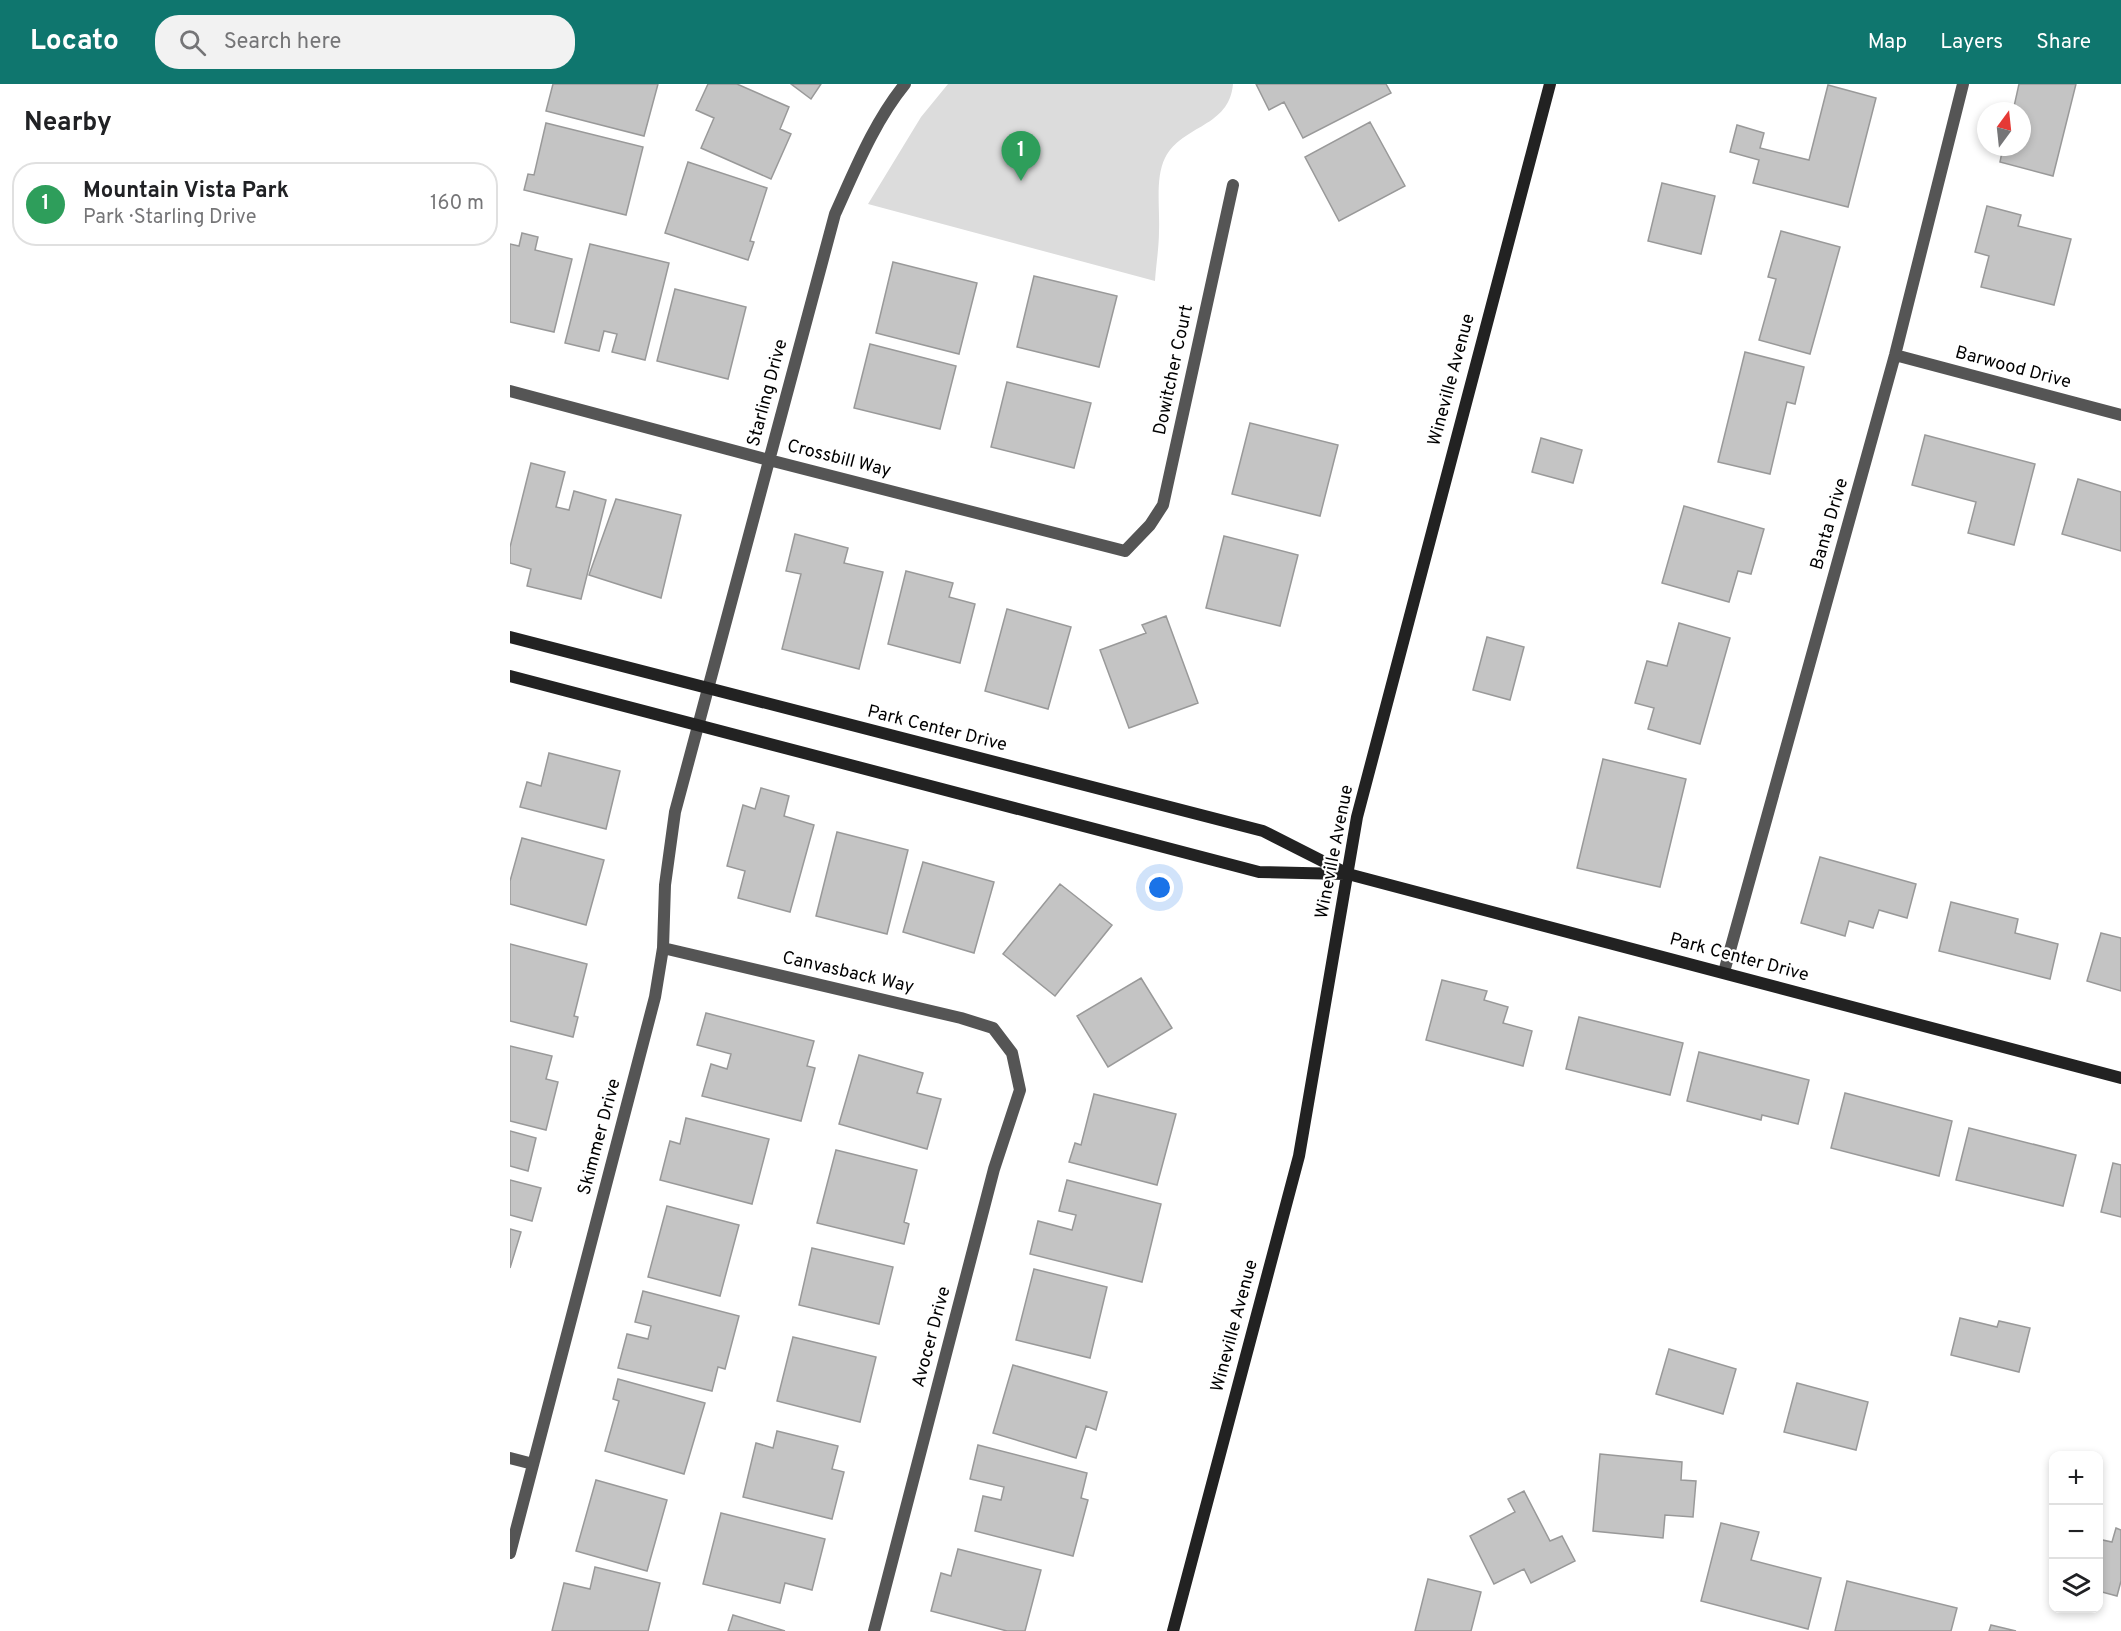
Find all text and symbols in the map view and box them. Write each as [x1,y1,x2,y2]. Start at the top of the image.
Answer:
search box [155,15,575,69]
text: Locato [30,24,119,60]
icon: search [176,26,209,59]
text: Search here [224,29,341,56]
text: Map [1868,29,1907,56]
text: Layers [1940,29,2003,56]
text: Share [2036,29,2091,56]
north arrow [1977,102,2031,156]
text: Nearby [24,107,112,140]
pin: 1 [1002,132,1040,181]
text: Mountain Vista Park [83,178,289,205]
text: 1 [42,191,50,217]
text: 160 m [430,191,484,217]
text: Park · Starling Drive [83,205,257,231]
street label: Dowitcher Court [1149,303,1199,437]
street label: Wineville Avenue [1423,311,1481,449]
street label: Starling Drive [743,337,793,449]
street label: Barwood Drive [1953,341,2073,395]
street label: Crossbill Way [785,435,893,483]
street label: Banta Drive [1806,475,1854,573]
street label: Park Center Drive [865,701,1009,757]
street label: Wineville Avenue [1311,783,1359,921]
your location [1145,873,1174,902]
street label: Park Center Drive [1667,928,1811,988]
street label: Canvasback Way [780,947,916,999]
street label: Skimmer Drive [573,1076,627,1198]
street label: Wineville Avenue [1206,1257,1264,1395]
street label: Avocer Drive [907,1284,957,1390]
map controls [2049,1451,2103,1613]
button: + [2049,1451,2103,1505]
button: − [2049,1505,2103,1559]
button: layers [2049,1559,2103,1613]

